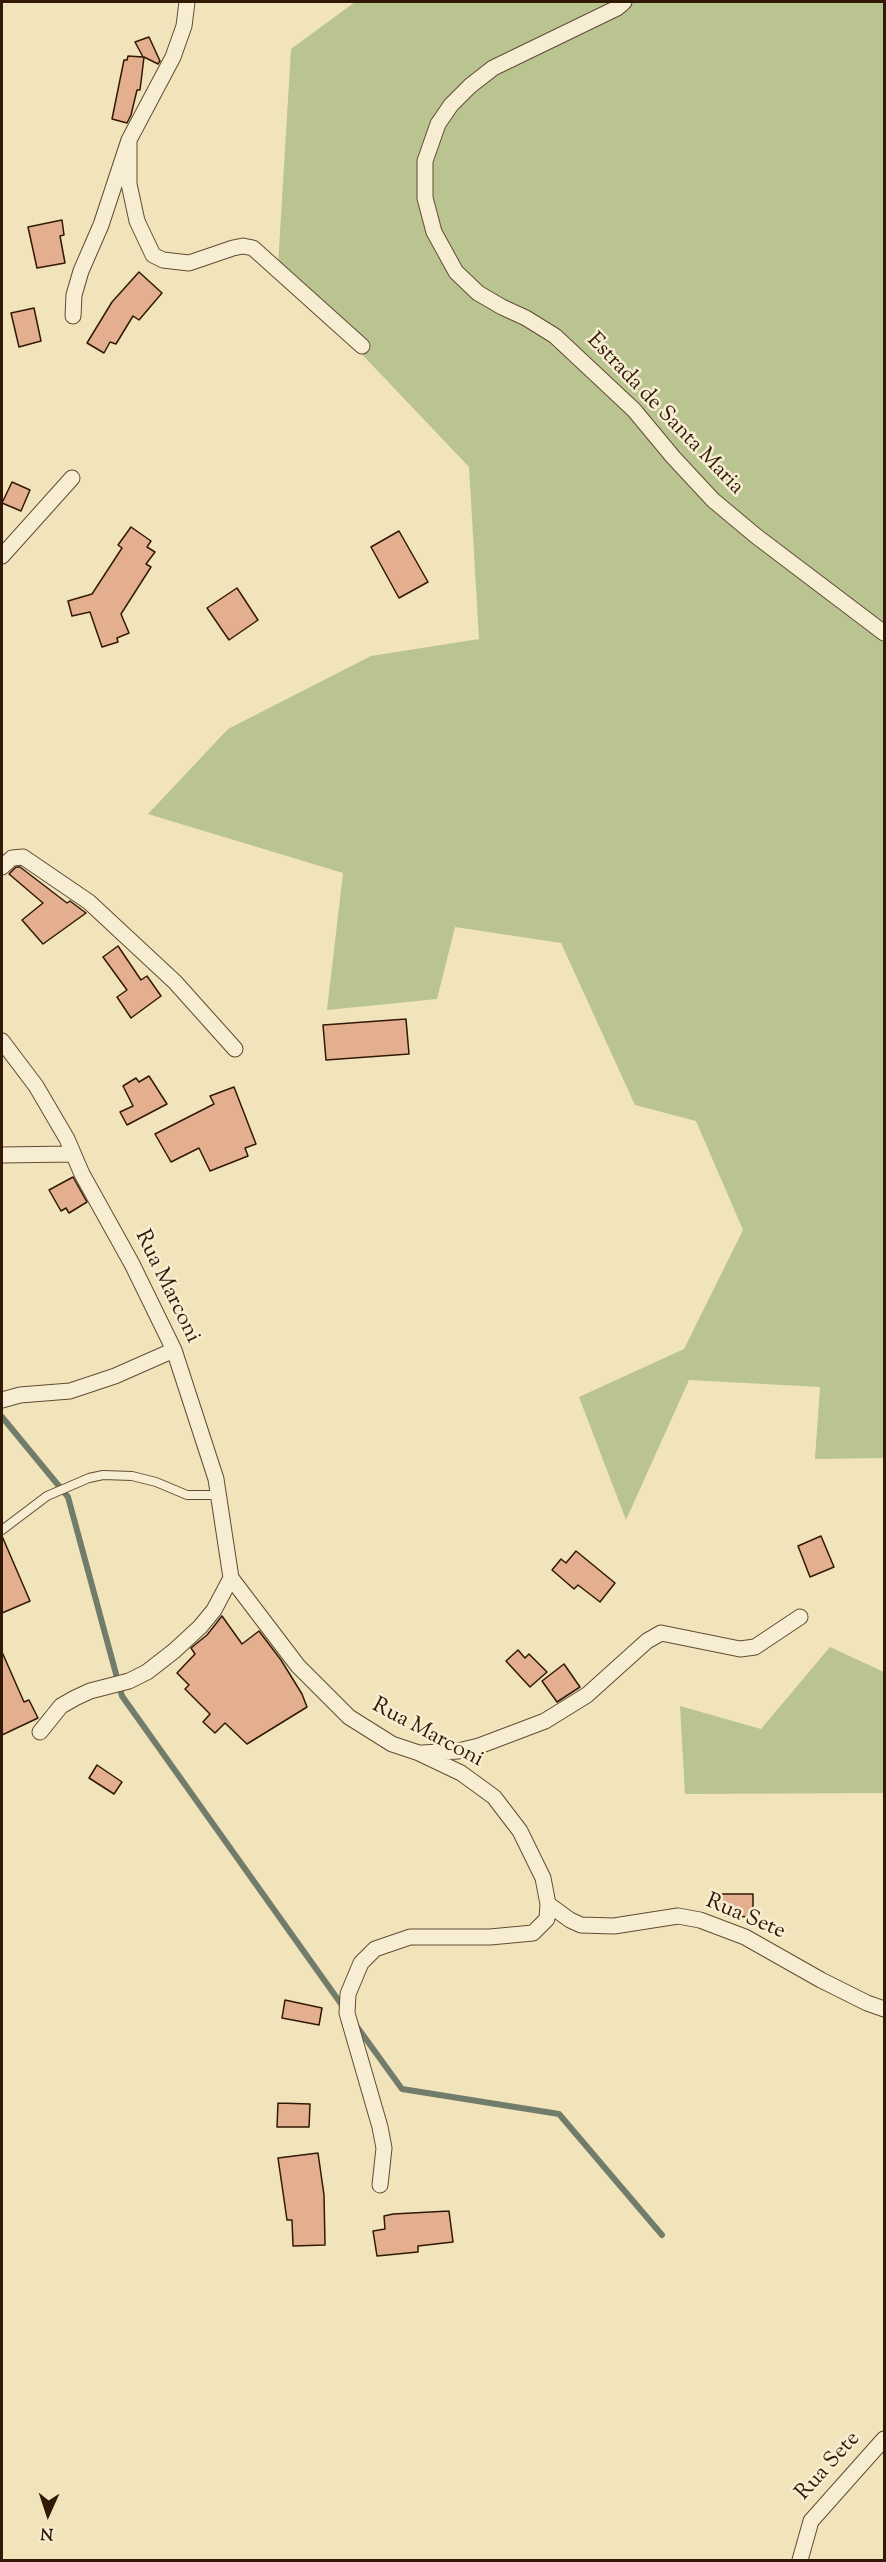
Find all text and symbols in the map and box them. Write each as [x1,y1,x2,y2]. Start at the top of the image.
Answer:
street label: Estrada de Santa Maria [580,328,748,502]
street label: Rua Marconi [127,1226,205,1348]
street label: Rua Marconi [367,1694,487,1774]
street label: Rua Sete [701,1889,789,1947]
street label: Rua Sete [791,2427,867,2507]
north arrow [18,2484,78,2544]
text: N [40,2521,54,2544]

